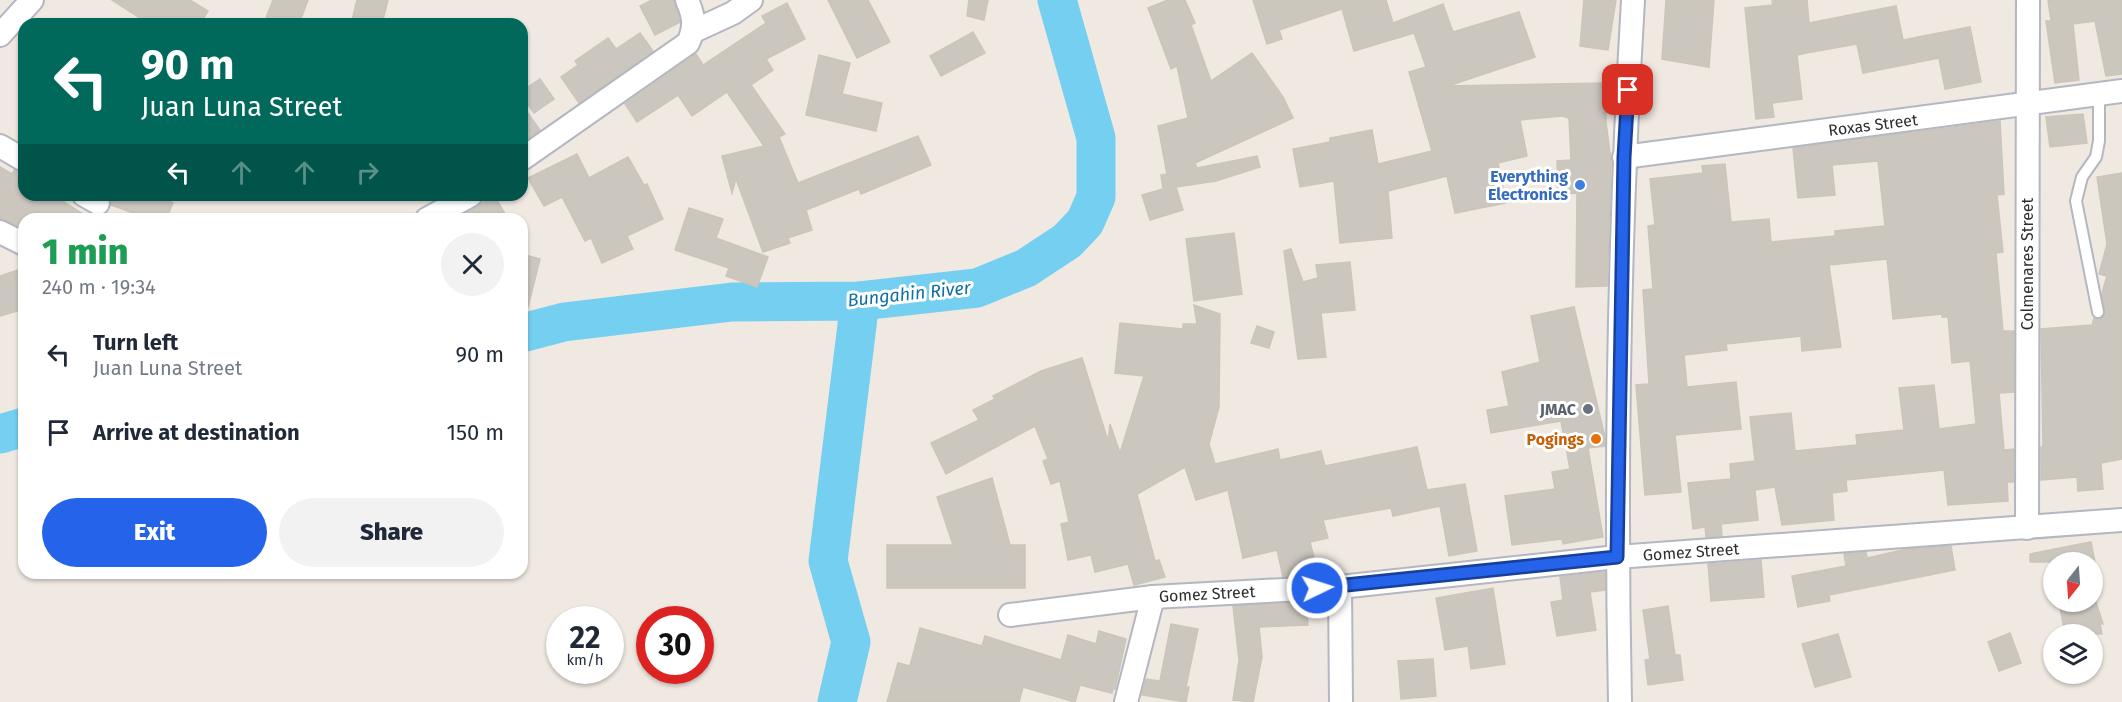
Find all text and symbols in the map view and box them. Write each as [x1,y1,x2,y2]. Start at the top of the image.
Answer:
text: 90 m [141,40,235,90]
icon: left [42,42,120,120]
pin [1602,64,1653,115]
icon: arrive [1611,73,1644,106]
text: Juan Luna Street [141,91,342,123]
street label: Roxas Street [1827,110,1919,140]
icon: left [162,156,195,189]
icon: ahead [225,156,258,189]
icon: ahead [288,156,321,189]
icon: right [351,156,384,189]
place label: Everything Electronics [1488,167,1568,204]
marker: Everything Electronics [1573,178,1587,192]
street label: Colmenares Street [2018,197,2037,330]
text: 1 min [42,230,128,274]
button: close [441,233,504,296]
text: 240 m · 19:34 [42,275,156,299]
water label: Bungahin River [846,276,973,311]
text: Turn left [93,329,178,356]
icon: left [42,338,75,371]
text: 90 m [455,341,504,368]
text: Juan Luna Street [93,356,242,380]
place label: JMAC [1539,400,1577,419]
marker: JMAC [1581,402,1595,416]
icon: arrive [42,416,75,449]
text: Arrive at destination [93,419,300,446]
text: 150 m [446,419,504,446]
place label: Pogings [1527,430,1584,449]
marker: Pogings [1589,432,1603,446]
button: Exit [42,498,267,567]
button: Share [279,498,504,567]
street label: Gomez Street [1642,539,1740,565]
north arrow [2043,552,2103,612]
map controls [2043,552,2103,684]
position arrow [1285,556,1349,620]
street label: Gomez Street [1158,582,1256,606]
speed limit sign: 30 [636,606,714,684]
text: 22 [569,620,601,656]
button: layers [2043,624,2103,684]
text: km/h [566,651,604,669]

